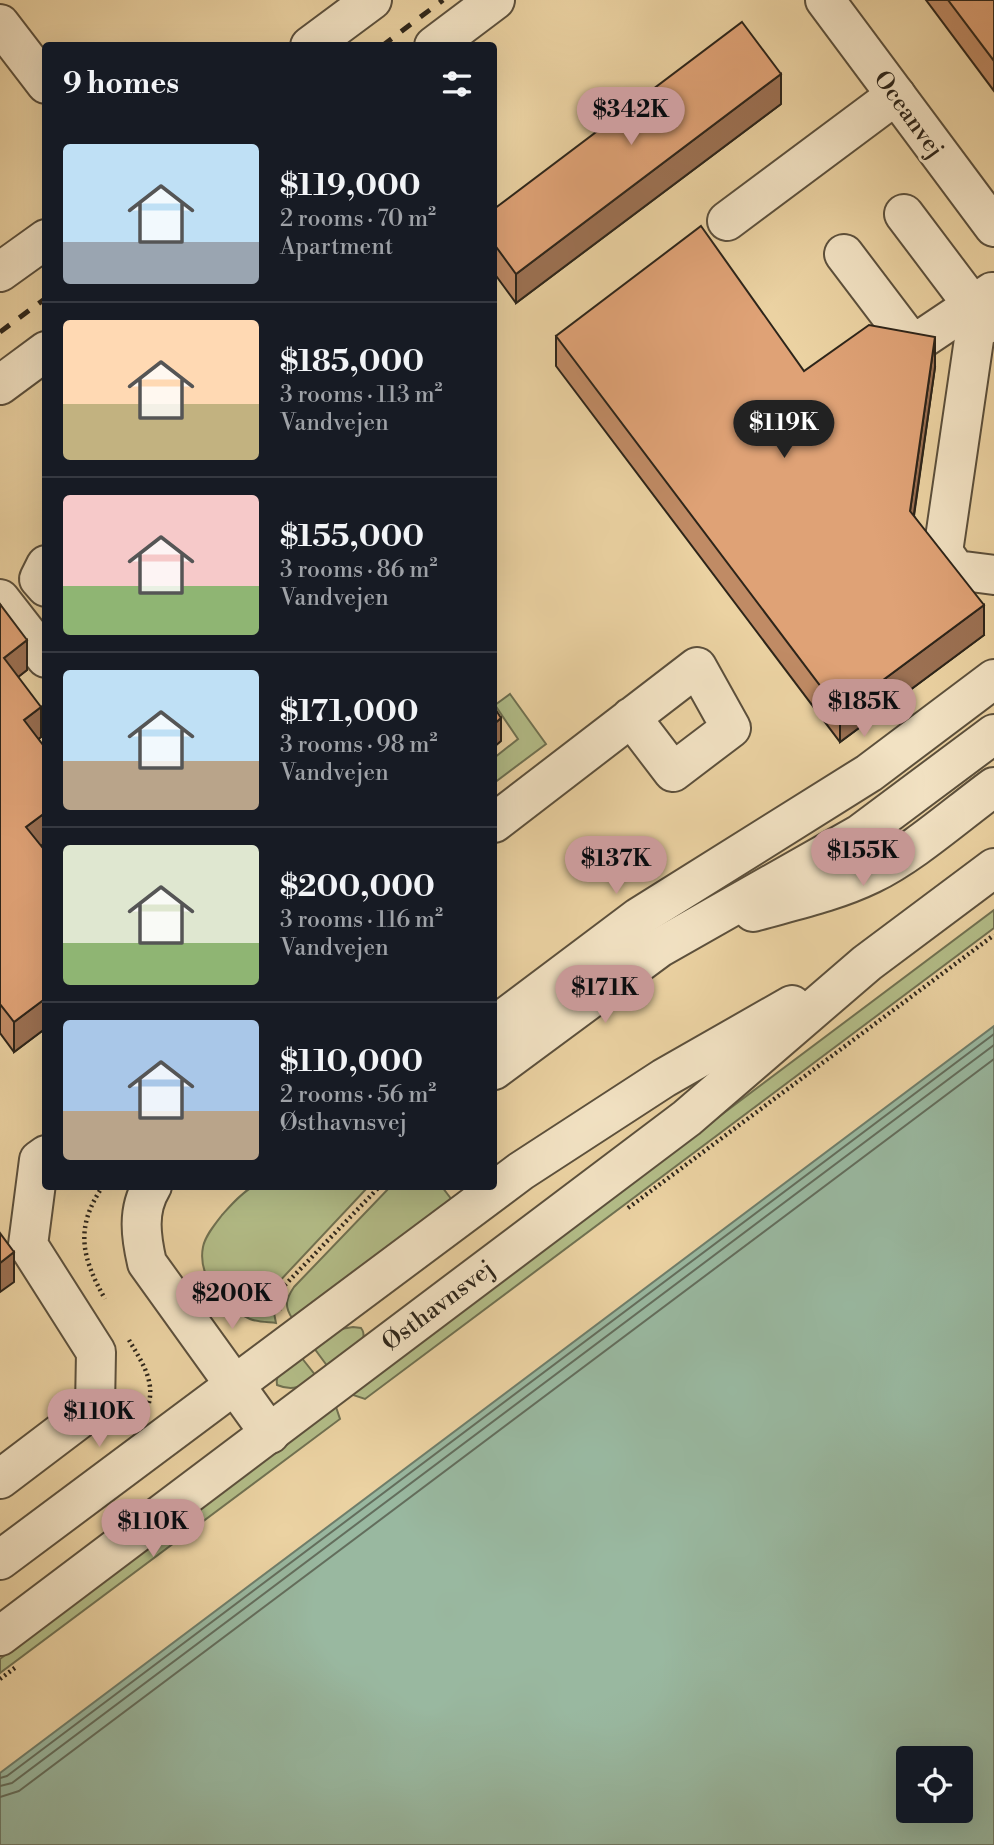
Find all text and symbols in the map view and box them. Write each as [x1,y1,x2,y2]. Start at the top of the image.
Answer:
text: 9 homes [63,65,179,103]
icon: filters [438,65,476,103]
street label: Oceanvej [866,65,950,164]
pin: $342K [582,88,680,147]
text: $342K [593,96,669,124]
text: $119,000 [280,167,421,205]
icon: home [119,172,203,256]
text: 2 rooms · 70 m² [280,205,436,233]
text: Apartment [280,233,393,261]
text: $185,000 [280,343,424,381]
icon: home [119,348,203,432]
text: 3 rooms · 113 m² [280,381,443,409]
pin: $119K [735,400,833,460]
text: Vandvejen [280,409,389,437]
text: $119K [749,409,819,437]
text: $155,000 [280,518,424,556]
icon: home [119,523,203,607]
text: 3 rooms · 86 m² [280,556,437,584]
text: Vandvejen [280,584,389,612]
pin: $185K [815,680,913,739]
text: $185K [828,688,900,716]
text: $171,000 [280,693,419,731]
icon: home [119,698,203,782]
text: 3 rooms · 98 m² [280,731,437,759]
text: Vandvejen [280,759,389,787]
pin: $155K [814,828,912,888]
pin: $137K [567,836,665,896]
text: $155K [827,837,899,865]
text: $137K [581,845,651,873]
text: $200,000 [280,868,435,906]
icon: home [119,873,203,957]
text: 3 rooms · 116 m² [280,906,443,934]
text: Vandvejen [280,934,389,962]
pin: $171K [556,965,654,1025]
text: $171K [571,974,639,1002]
text: $110,000 [280,1043,423,1081]
icon: home [119,1048,203,1132]
text: 2 rooms · 56 m² [280,1081,436,1109]
text: Østhavnsvej [280,1109,407,1137]
street label: Østhavnsvej [377,1254,501,1358]
pin: $200K [183,1272,281,1331]
text: $200K [192,1280,272,1308]
pin: $110K [50,1390,148,1449]
text: $110K [63,1398,135,1426]
pin: $110K [104,1500,202,1559]
text: $110K [117,1508,189,1536]
map controls [896,1746,973,1823]
button: locate [896,1746,973,1823]

